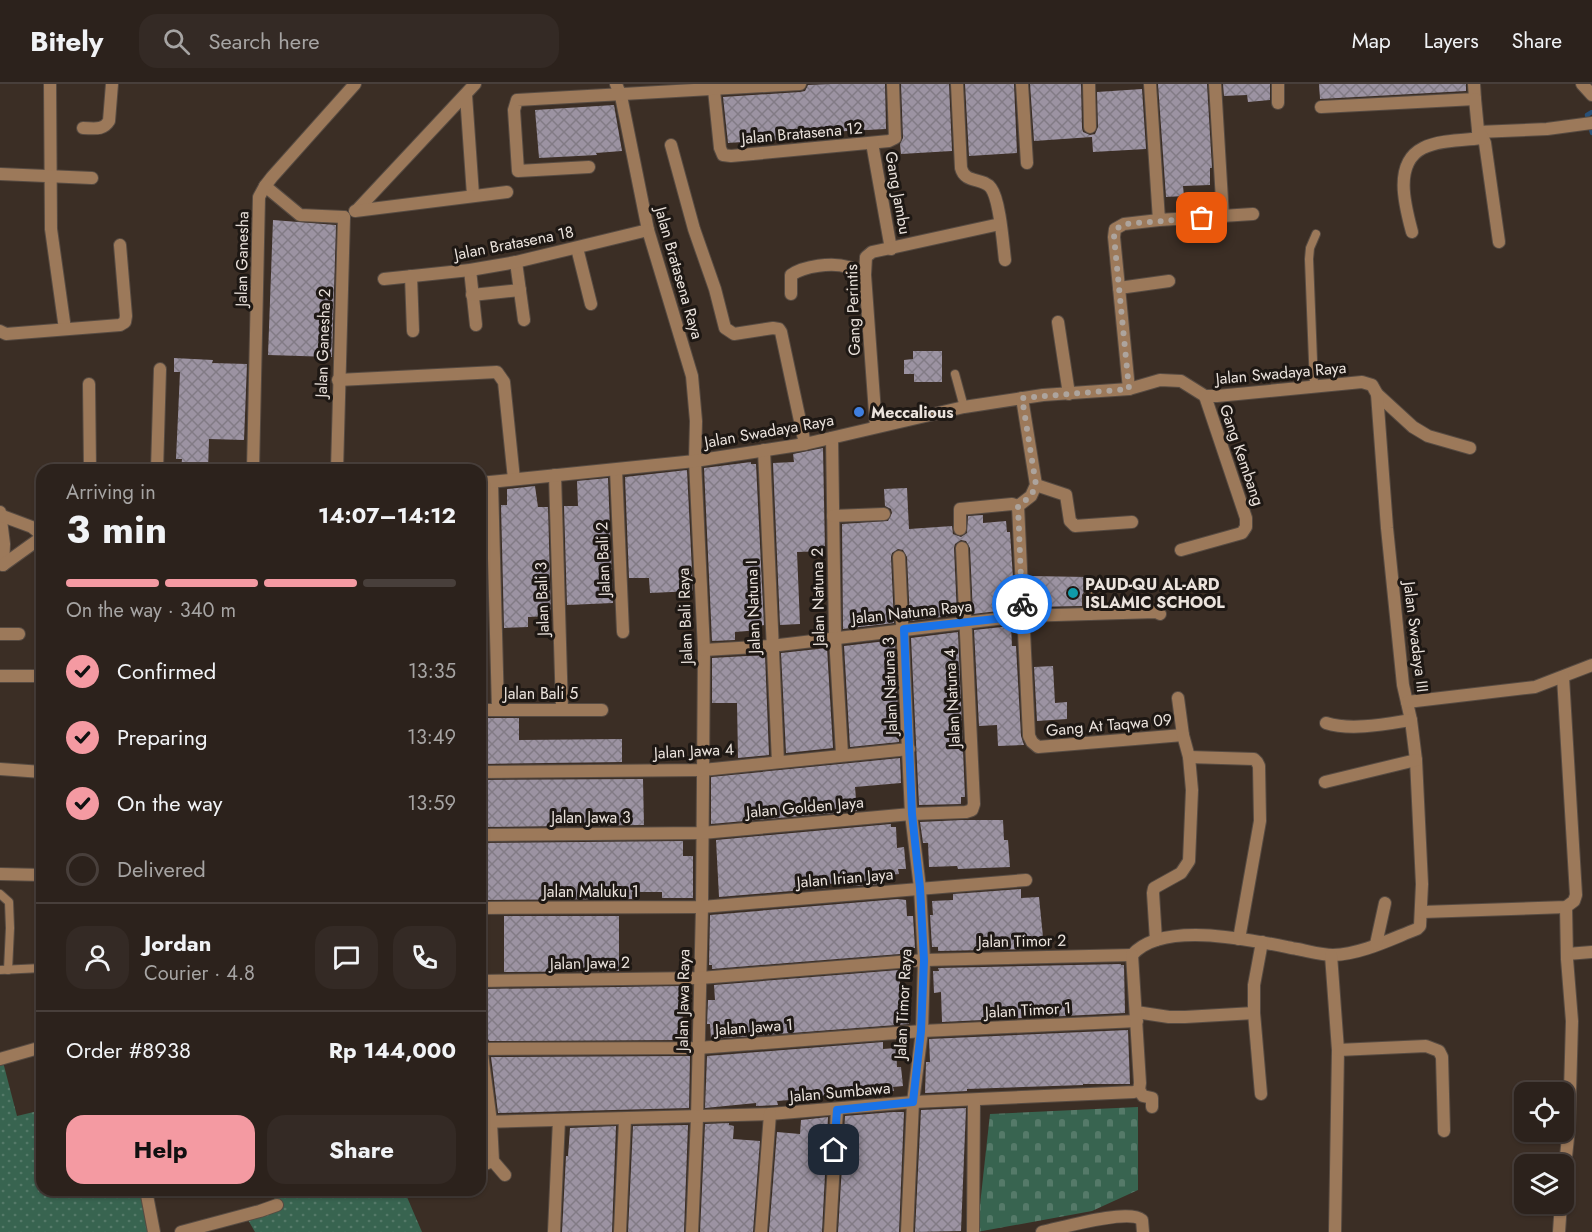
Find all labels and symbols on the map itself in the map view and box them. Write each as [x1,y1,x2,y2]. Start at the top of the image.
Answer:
street label: Jalan Bratasena 12 [738,116,864,150]
street label: Gang Jambu [879,150,917,236]
pin [1176,192,1227,243]
street label: Jalan Bratasena Raya [649,202,709,342]
street label: Jalan Ganesha [230,211,254,309]
street label: Jalan Bratasena 18 [450,220,576,266]
street label: Gang Perintis [840,264,866,356]
street label: Jalan Ganesha 2 [310,288,336,400]
street label: Jalan Swadaya Raya [1213,356,1347,390]
place label: Meccalious [871,401,954,424]
street label: Gang Kembang [1214,401,1270,509]
marker: Meccalious [852,405,866,419]
street label: Jalan Swadaya Raya [701,408,836,454]
street label: Jalan Bali 2 [590,521,616,599]
street label: Jalan Natuna 2 [806,548,830,648]
street label: Jalan Natuna I [740,560,766,656]
street label: Jalan Bali 3 [529,561,555,638]
street label: Jalan Bali Raya [672,567,698,667]
place label: PAUD-QU AL-ARD ISLAMIC SCHOOL [1085,573,1225,614]
courier [992,574,1052,634]
street label: Jalan Swadaya III [1398,578,1434,694]
marker: PAUD-QU AL-ARD ISLAMIC SCHOOL [1066,586,1080,600]
street label: Jalan Natuna Raya [849,594,973,630]
street label: Jalan Natuna 3 [877,636,903,737]
street label: Jalan Natuna 4 [938,648,966,750]
street label: Jalan Bali 5 [502,682,578,705]
street label: Gang At Taqwa 09 [1045,708,1173,742]
street label: Jalan Jawa 4 [651,737,735,765]
street label: Jalan Golden Jaya [743,790,865,824]
street label: Jalan Jawa 3 [549,806,631,829]
street label: Jalan Irian Jaya [794,862,894,894]
street label: Jalan Maluku 1 [541,880,639,903]
street label: Jalan Timor 2 [976,929,1066,953]
street label: Jalan Timor Raya [889,948,917,1062]
street label: Jalan Jawa Raya [671,949,695,1053]
street label: Jalan Jawa 2 [548,951,630,975]
street label: Jalan Timor 1 [982,996,1072,1024]
street label: Jalan Jawa 1 [712,1013,794,1041]
street label: Jalan Sumbawa [787,1076,891,1108]
pin [808,1124,859,1175]

